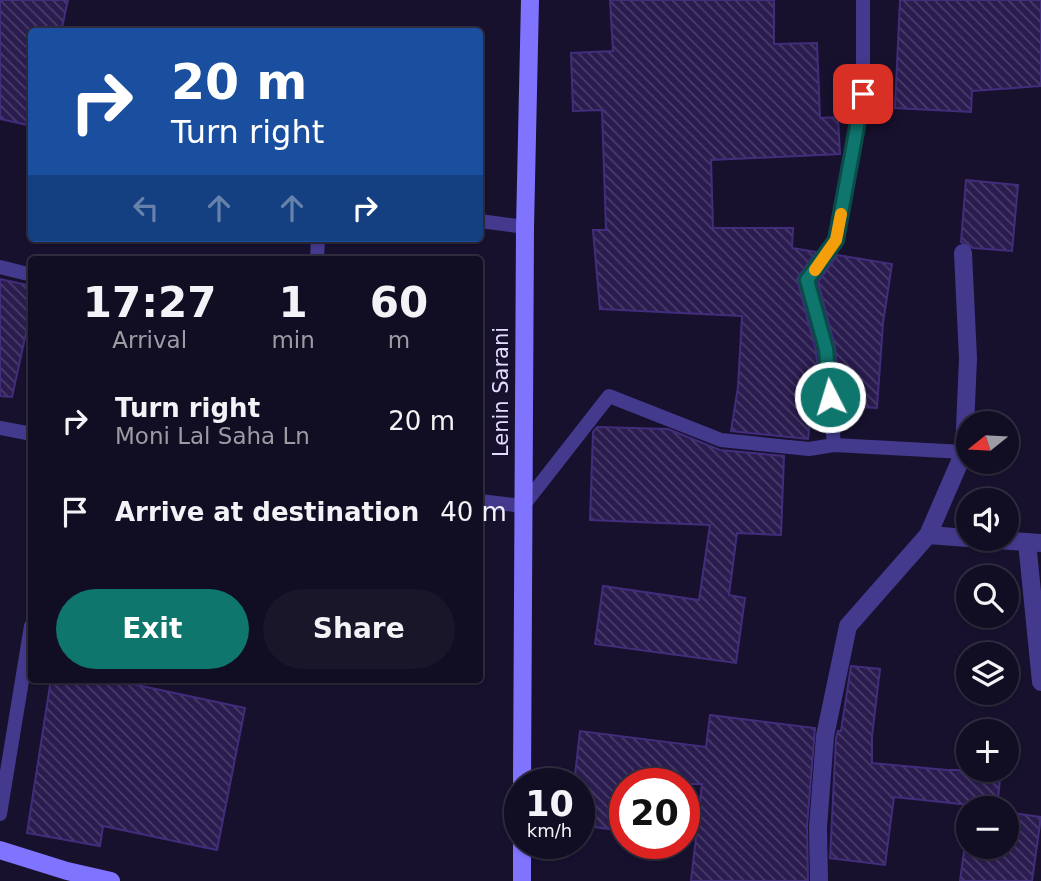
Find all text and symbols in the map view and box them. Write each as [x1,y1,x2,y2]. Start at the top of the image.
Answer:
text: 20 m [171,54,307,111]
icon: right [56,56,147,147]
pin [833,64,893,124]
icon: arrive [844,75,882,113]
text: Turn right [171,113,324,151]
icon: left [127,189,165,227]
icon: ahead [200,189,238,227]
icon: ahead [273,189,311,227]
icon: right [346,189,384,227]
text: 17:27 [83,278,217,327]
text: 1 [278,278,308,327]
text: 60 [370,278,428,327]
text: Arrival [112,327,187,353]
text: min [271,327,315,353]
text: m [388,327,410,353]
street label: Lenin Sarani [489,327,513,457]
position arrow [793,360,867,434]
text: Turn right [115,393,260,423]
icon: right [56,402,94,440]
text: 20 m [388,406,455,436]
north arrow [956,411,1018,474]
map controls [956,411,1019,859]
text: Moni Lal Saha Ln [115,423,310,449]
button: sound [956,488,1019,551]
icon: arrive [56,493,94,531]
text: Arrive at destination [115,497,419,527]
text: 40 m [440,497,507,527]
button: search [956,565,1019,628]
button: Exit [56,589,249,669]
button: Share [263,589,455,669]
button: layers [956,642,1019,705]
button: + [956,719,1019,782]
speed limit sign: 20 [609,768,700,859]
text: 10 [525,784,574,824]
button: − [956,796,1019,859]
text: km/h [527,820,572,841]

